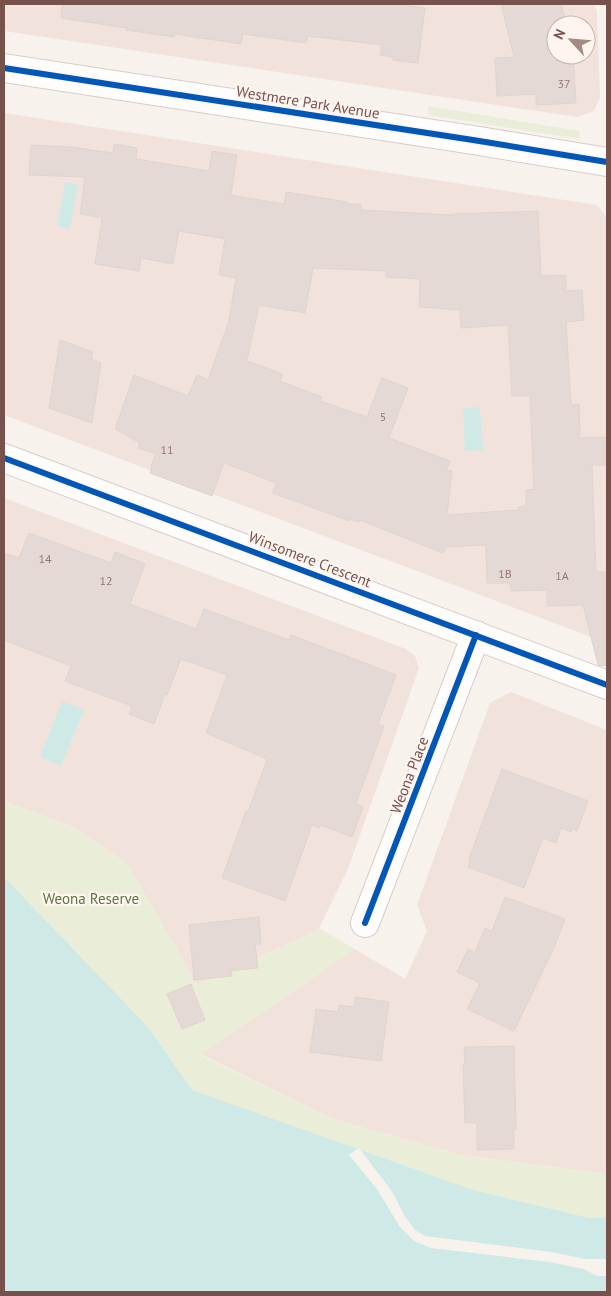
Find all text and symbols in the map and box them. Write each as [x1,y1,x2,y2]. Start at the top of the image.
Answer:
north arrow [546,15,596,65]
text: N [549,26,569,42]
house number: 37 [557,76,571,91]
street label: Westmere Park Avenue [235,81,381,123]
house number: 5 [380,409,386,424]
house number: 11 [160,442,174,457]
street label: Winsomere Crescent [246,527,374,591]
house number: 14 [38,551,52,566]
house number: 1B [498,566,512,581]
house number: 1A [555,568,569,583]
house number: 12 [99,573,113,588]
street label: Weona Place [386,734,432,816]
park label: Weona Reserve [43,889,139,908]

